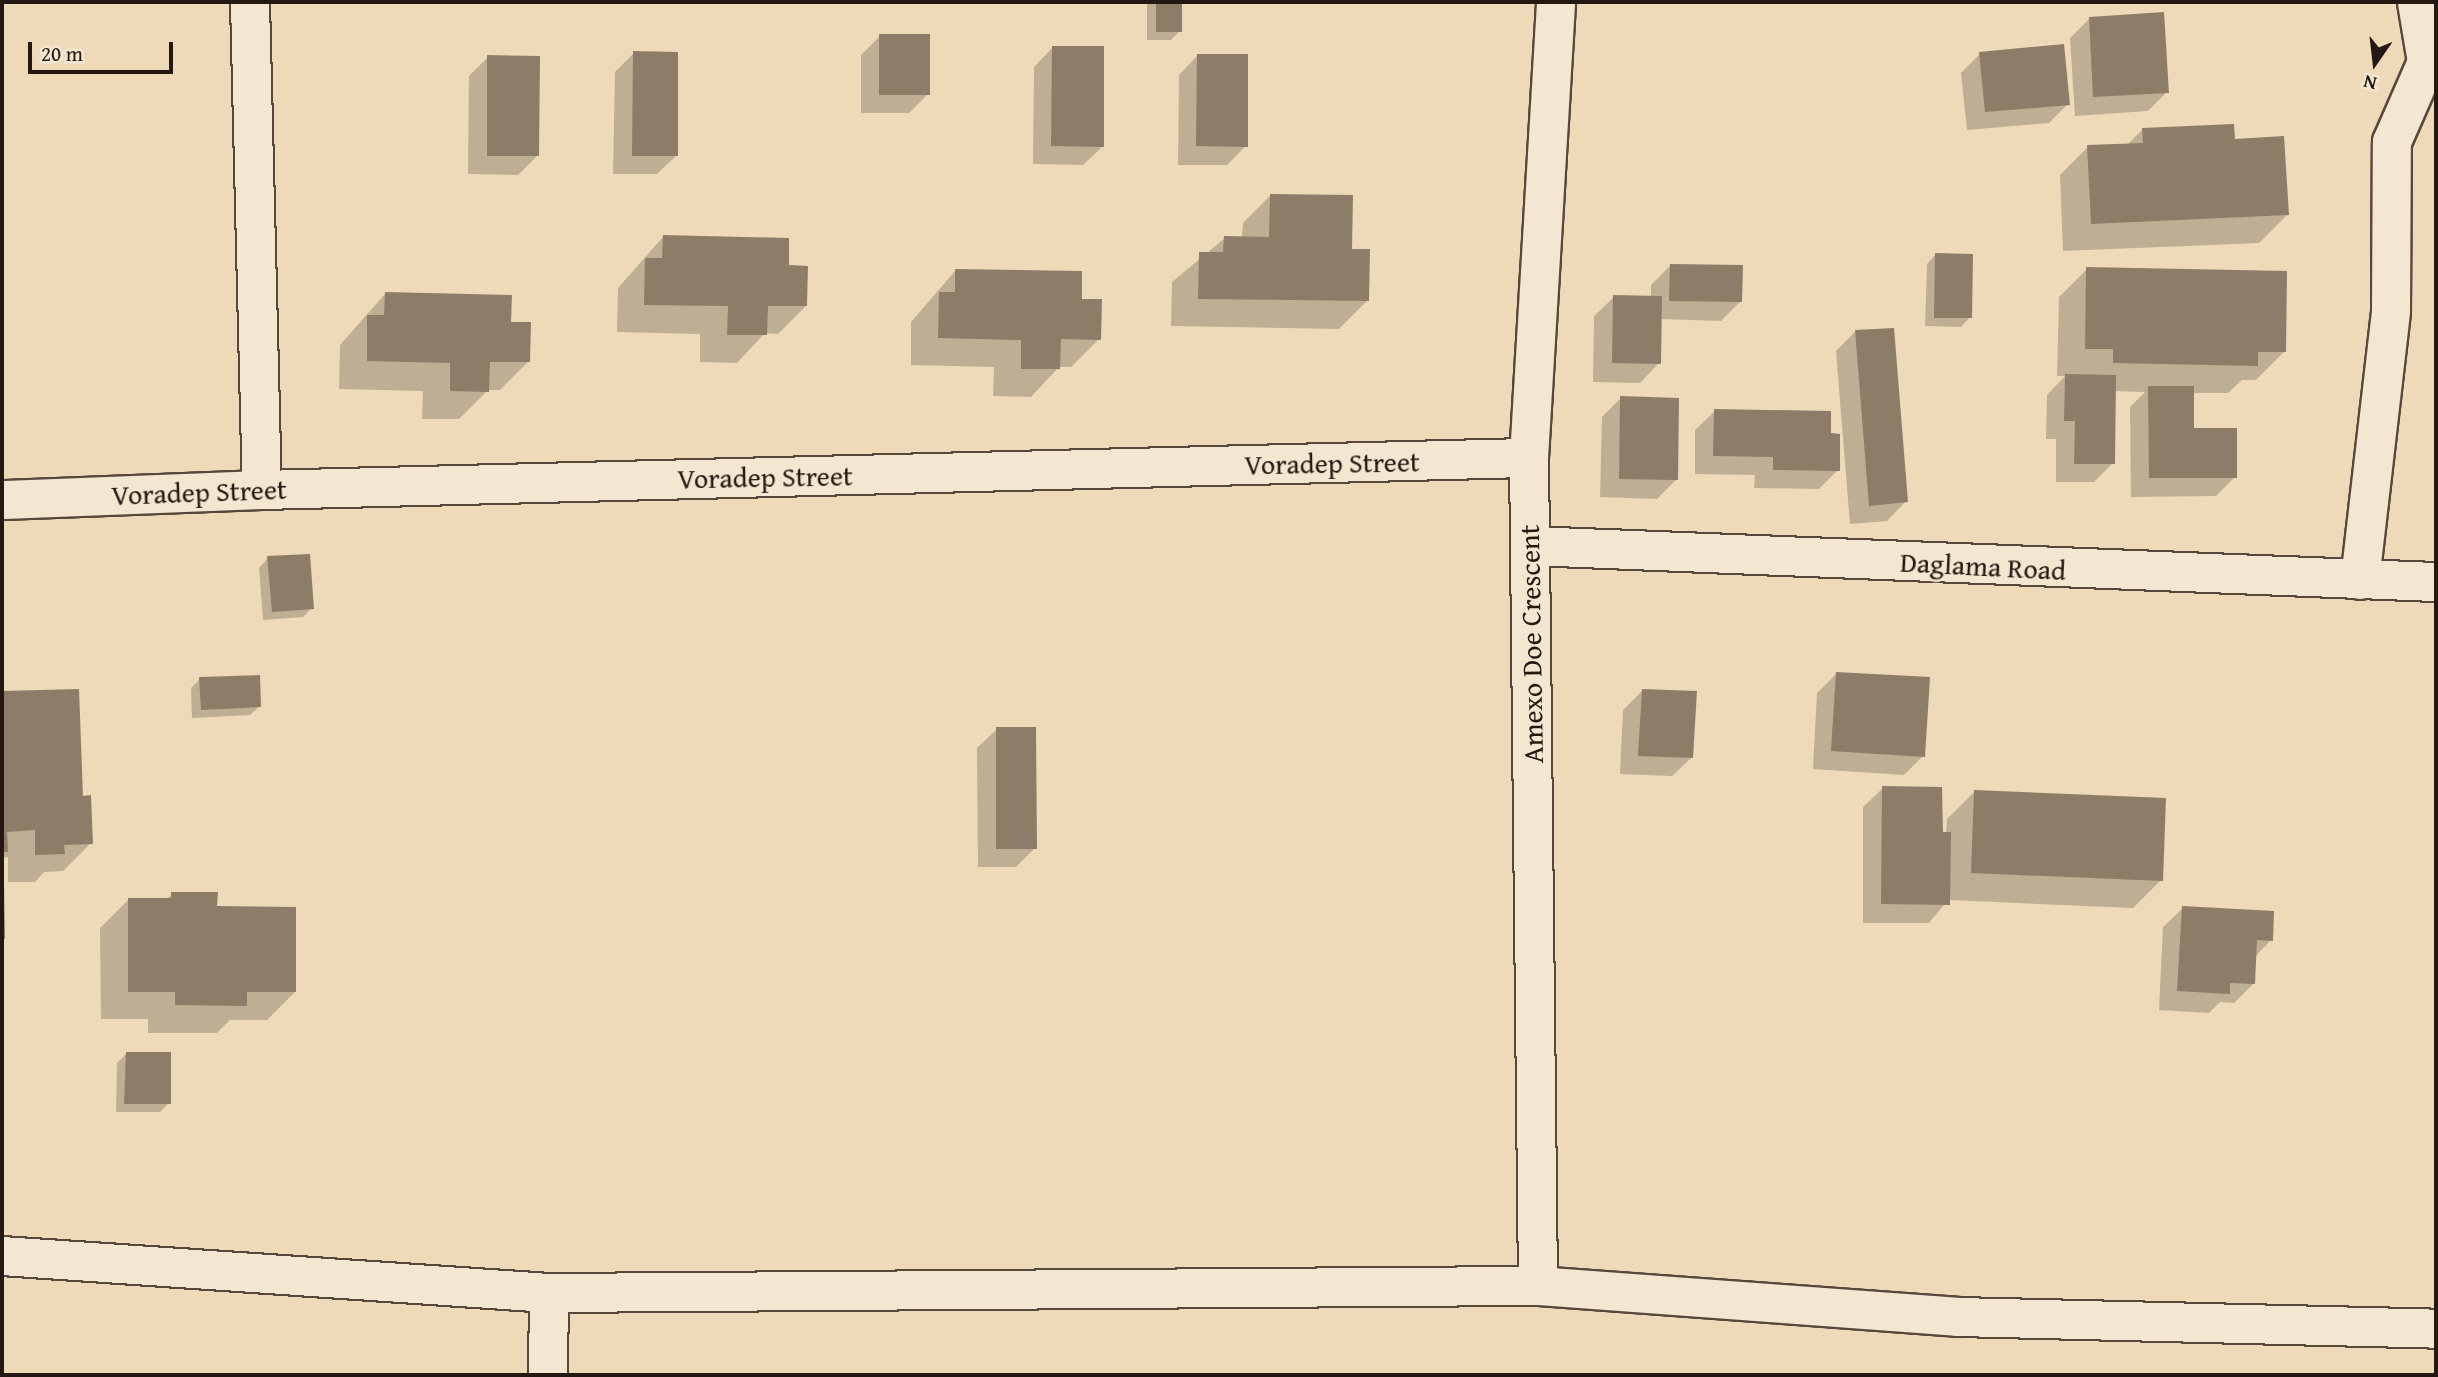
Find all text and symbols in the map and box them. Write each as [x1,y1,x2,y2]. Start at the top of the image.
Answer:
scale bar [32,28,177,72]
north arrow [2340,28,2410,98]
text: 20 m [41,38,83,69]
text: N [2360,68,2379,98]
street label: Voradep Street [1244,445,1420,481]
street label: Voradep Street [677,459,853,495]
street label: Voradep Street [111,472,287,512]
street label: Amexo Doe Crescent [1512,524,1550,764]
street label: Daglama Road [1899,545,2067,587]

